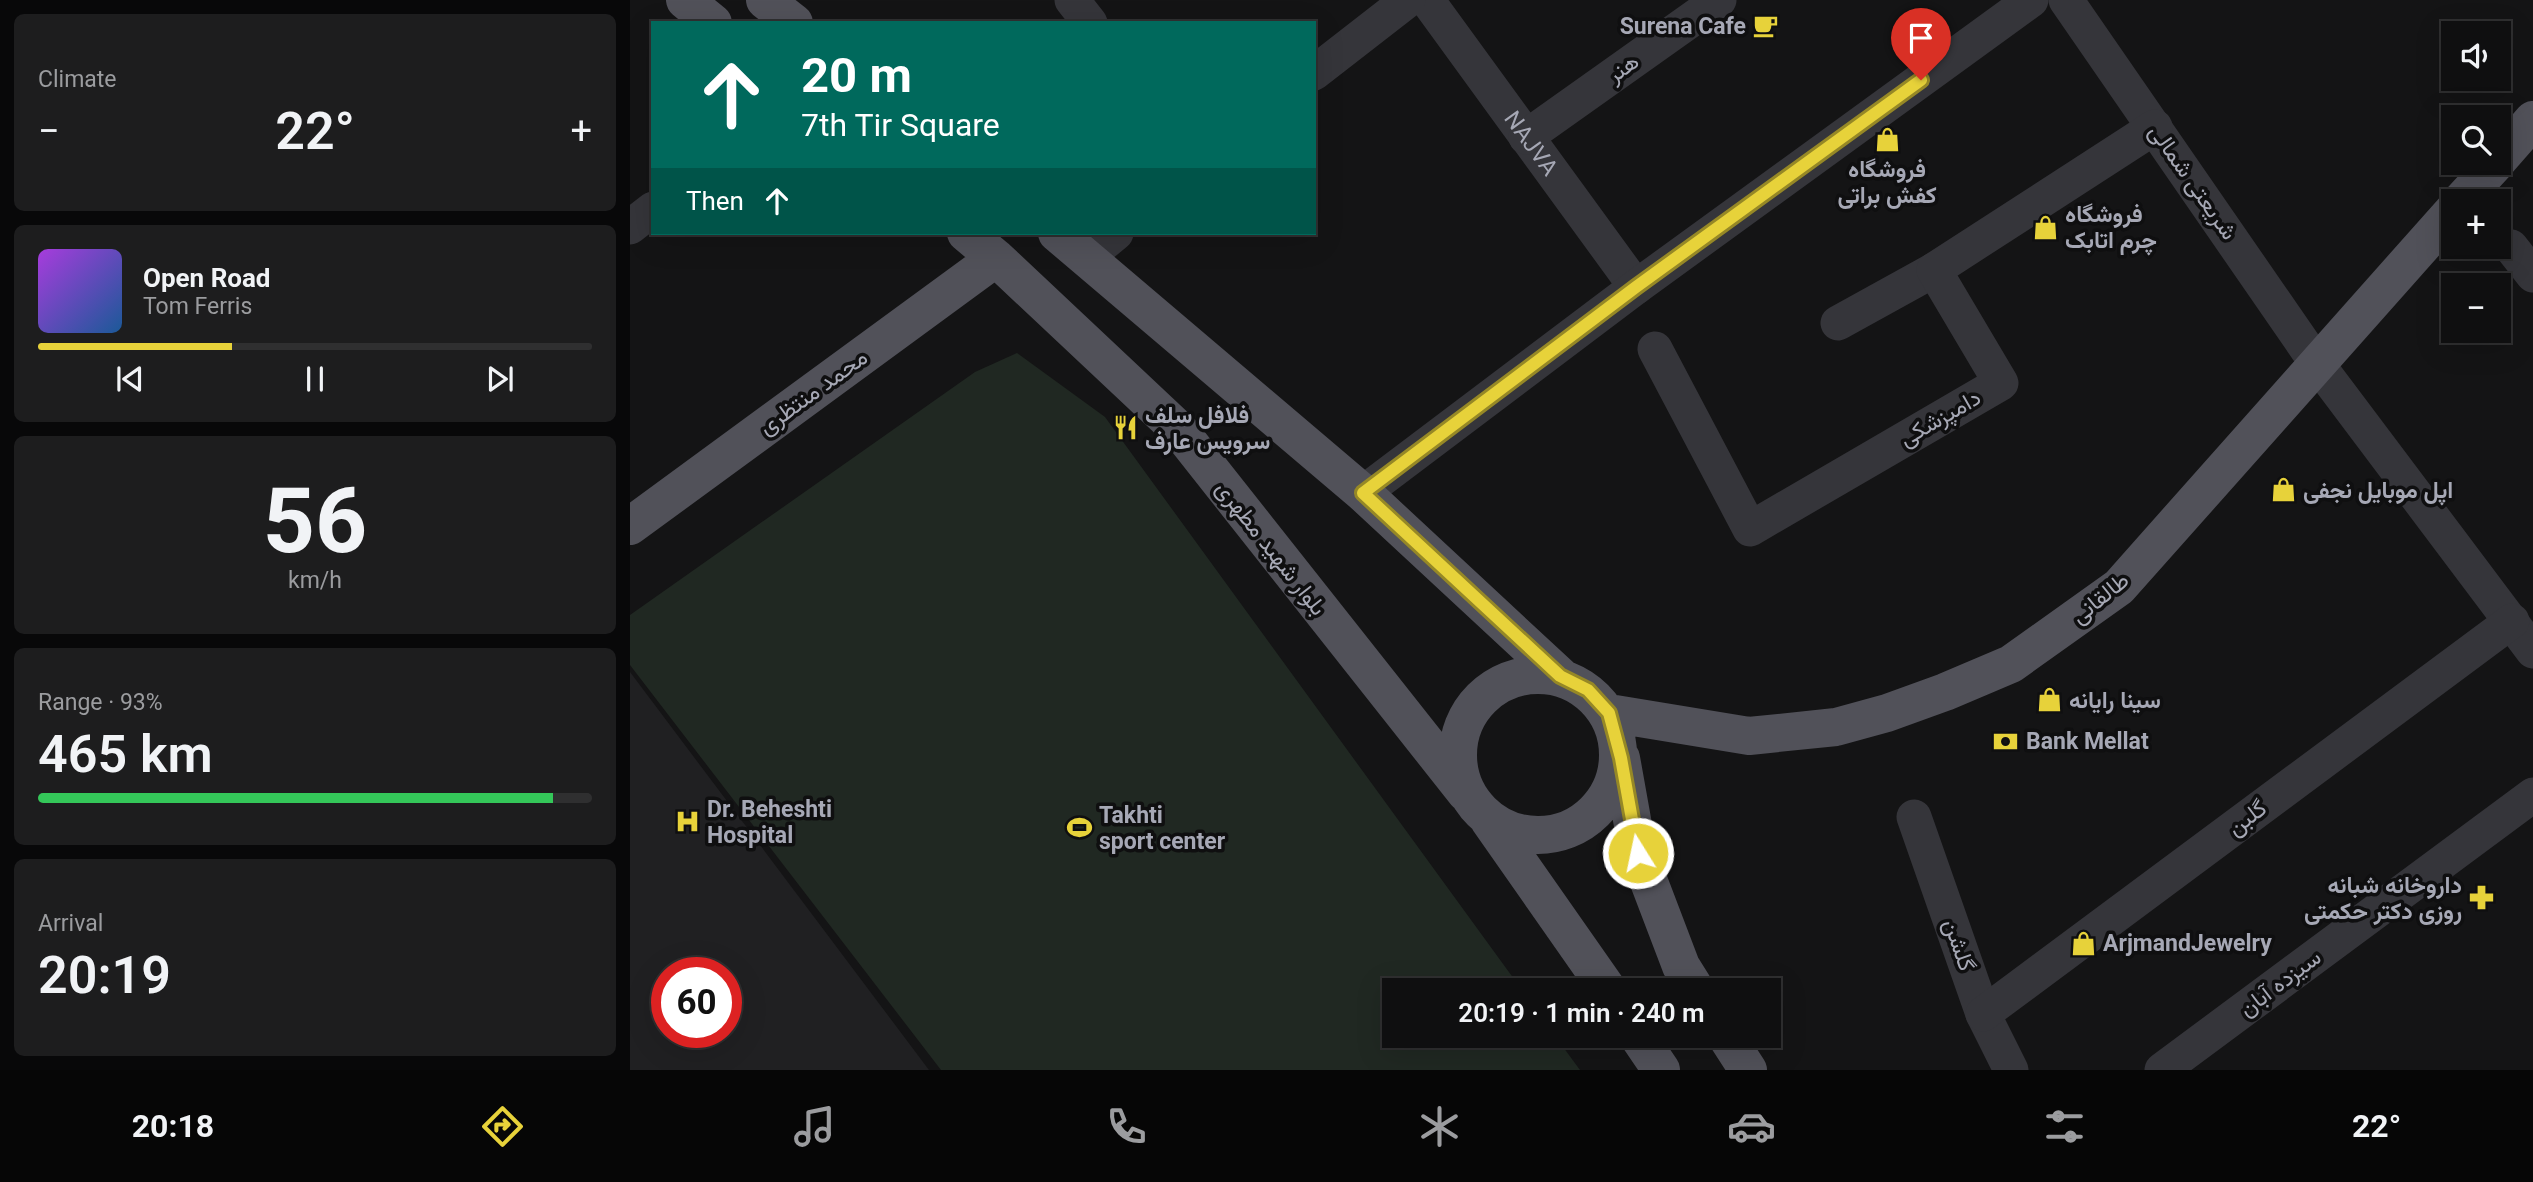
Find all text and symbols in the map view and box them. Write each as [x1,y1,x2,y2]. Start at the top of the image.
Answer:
pin [1891,8,1951,80]
cafe icon: Surena Cafe [1752,12,1780,40]
place label: Surena Cafe [1620,13,1746,40]
icon: arrive [1902,19,1940,57]
map controls [2441,21,2511,343]
button: sound [2441,21,2511,91]
text: 20 m [801,47,912,104]
street label: هنر [1601,48,1645,90]
icon: ahead [686,49,777,140]
text: Climate [38,66,117,93]
text: 22° [275,101,355,162]
button: search [2441,105,2511,175]
text: 7th Tir Square [801,106,1000,144]
street label: NAJVA [1499,106,1564,181]
text: − [38,109,60,153]
text: + [570,109,592,153]
street label: شریعتی شمالی [2142,119,2243,246]
shop icon: فروشگاه کفش براتی [1873,125,1901,153]
place label: فروشگاه کفش براتی [1837,156,1937,210]
icon: ahead [758,182,796,220]
text: Then [686,186,744,216]
button: + [2441,189,2511,259]
place label: فروشگاه چرم اتابک [2065,201,2157,256]
shop icon: فروشگاه چرم اتابک [2031,213,2059,241]
text: Open Road [143,263,271,293]
button: − [2441,273,2511,343]
text: Tom Ferris [143,293,252,320]
street label: محمد منتظری [753,343,873,441]
icon: previous [111,360,149,398]
icon: pause [296,360,334,398]
icon: next [481,360,519,398]
street label: دامپزشکی [1894,384,1987,454]
place label: فلافل سلف سرویس عارف [1145,402,1270,456]
restaurant icon: فلافل سلف سرویس عارف [1111,414,1139,442]
text: 56 [263,468,367,574]
street label: بلوار شهید مطهری [1209,475,1332,621]
shop icon: اپل موبایل نجفی [2269,476,2297,504]
place label: اپل موبایل نجفی [2303,477,2453,506]
text: km/h [288,567,342,594]
street label: طالقانی [2066,567,2134,629]
shop icon: سینا رایانه [2035,686,2063,714]
place label: سینا رایانه [2069,687,2161,715]
text: Range · 93% [38,689,163,716]
text: 465 km [38,724,213,785]
bank icon: Bank Mellat [1992,727,2020,755]
place label: Bank Mellat [2026,728,2149,755]
street label: گلبن [2222,795,2272,841]
place label: Dr. Beheshti Hospital [707,796,832,849]
place label: Takhti sport center [1099,802,1226,855]
hospital icon: Dr. Beheshti Hospital [673,808,701,836]
sports icon: Takhti sport center [1065,814,1093,842]
position arrow [1601,816,1675,890]
place label: داروخانه شبانه روزی دکتر حکمتی [2304,872,2462,926]
pharmacy icon: داروخانه شبانه روزی دکتر حکمتی [2468,884,2496,912]
text: Arrival [38,910,103,937]
street label: گلشن [1938,915,1980,975]
shop icon: ArjmandJewelry [2069,929,2097,957]
place label: ArjmandJewelry [2103,930,2272,957]
street label: سیزده آبان [2234,943,2327,1023]
text: 20:19 [38,945,171,1006]
speed limit sign: 60 [651,957,742,1048]
text: 20:19 · 1 min · 240 m [1458,998,1705,1028]
icon: directions [478,1102,527,1151]
icon: music [790,1102,839,1151]
icon: phone [1102,1102,1151,1151]
icon: climate [1415,1102,1464,1151]
icon: car [1727,1102,1776,1151]
icon: filters [2040,1102,2089,1151]
text: 20:18 [132,1107,214,1145]
text: 22° [2352,1107,2401,1145]

